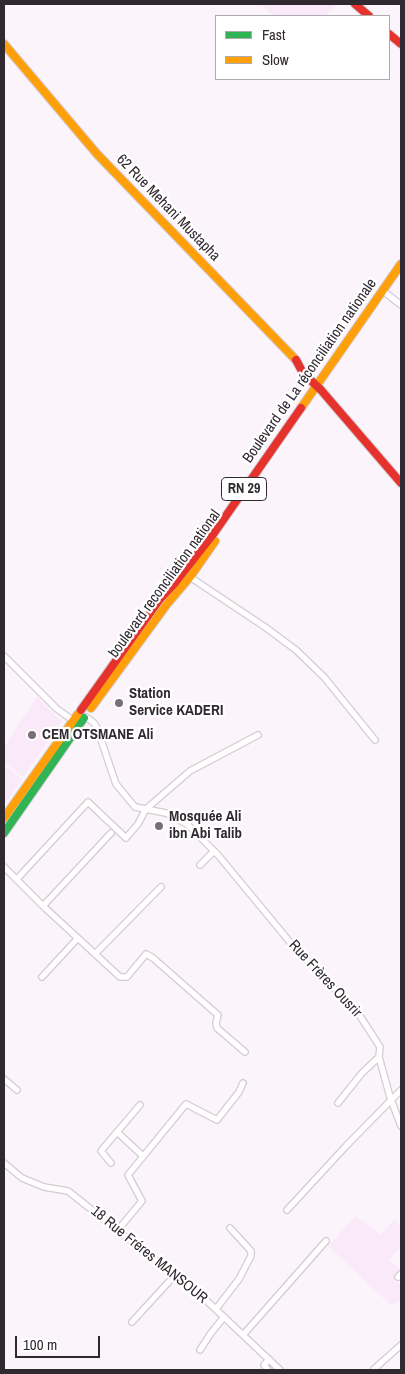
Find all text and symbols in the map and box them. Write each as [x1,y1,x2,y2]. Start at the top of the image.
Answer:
legend [215,15,390,80]
text: Fast [262,24,285,45]
text: Slow [262,49,289,70]
street label: 62 Rue Mehani Mustapha [112,151,224,265]
street label: Boulevard de La réconciliation nationale [239,275,381,467]
road number: RN 29 [222,478,266,500]
street label: boulevard reconciliation national [105,507,225,661]
place label: Station Service KADERI [129,685,223,720]
marker: Station Service KADERI [113,697,125,709]
place label: CEM OTSMANE Ali [42,726,153,744]
marker: CEM OTSMANE Ali [26,729,38,741]
place label: Mosquée Ali ibn Abi Talib [169,808,242,843]
marker: Mosquée Ali ibn Abi Talib [153,820,165,832]
street label: Rue Frères Ousrir [285,937,365,1021]
street label: 18 Rue Fréres MANSOUR [87,1202,211,1308]
scale bar [18,1326,102,1358]
text: 100 m [23,1334,57,1355]

